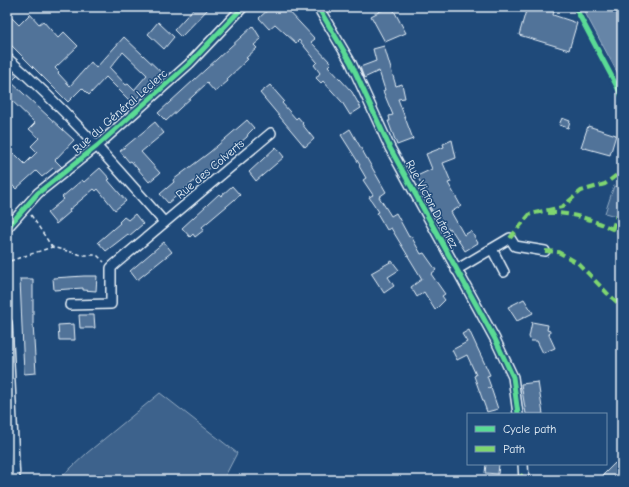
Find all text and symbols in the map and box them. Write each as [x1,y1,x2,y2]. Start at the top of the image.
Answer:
street label: Rue du Général Leclerc [70,66,170,156]
street label: Rue des Colverts [173,136,247,202]
street label: Rue Victor Duteriez [403,157,462,251]
legend [467,413,607,465]
text: Cycle path [503,422,556,436]
text: Path [503,442,525,456]

